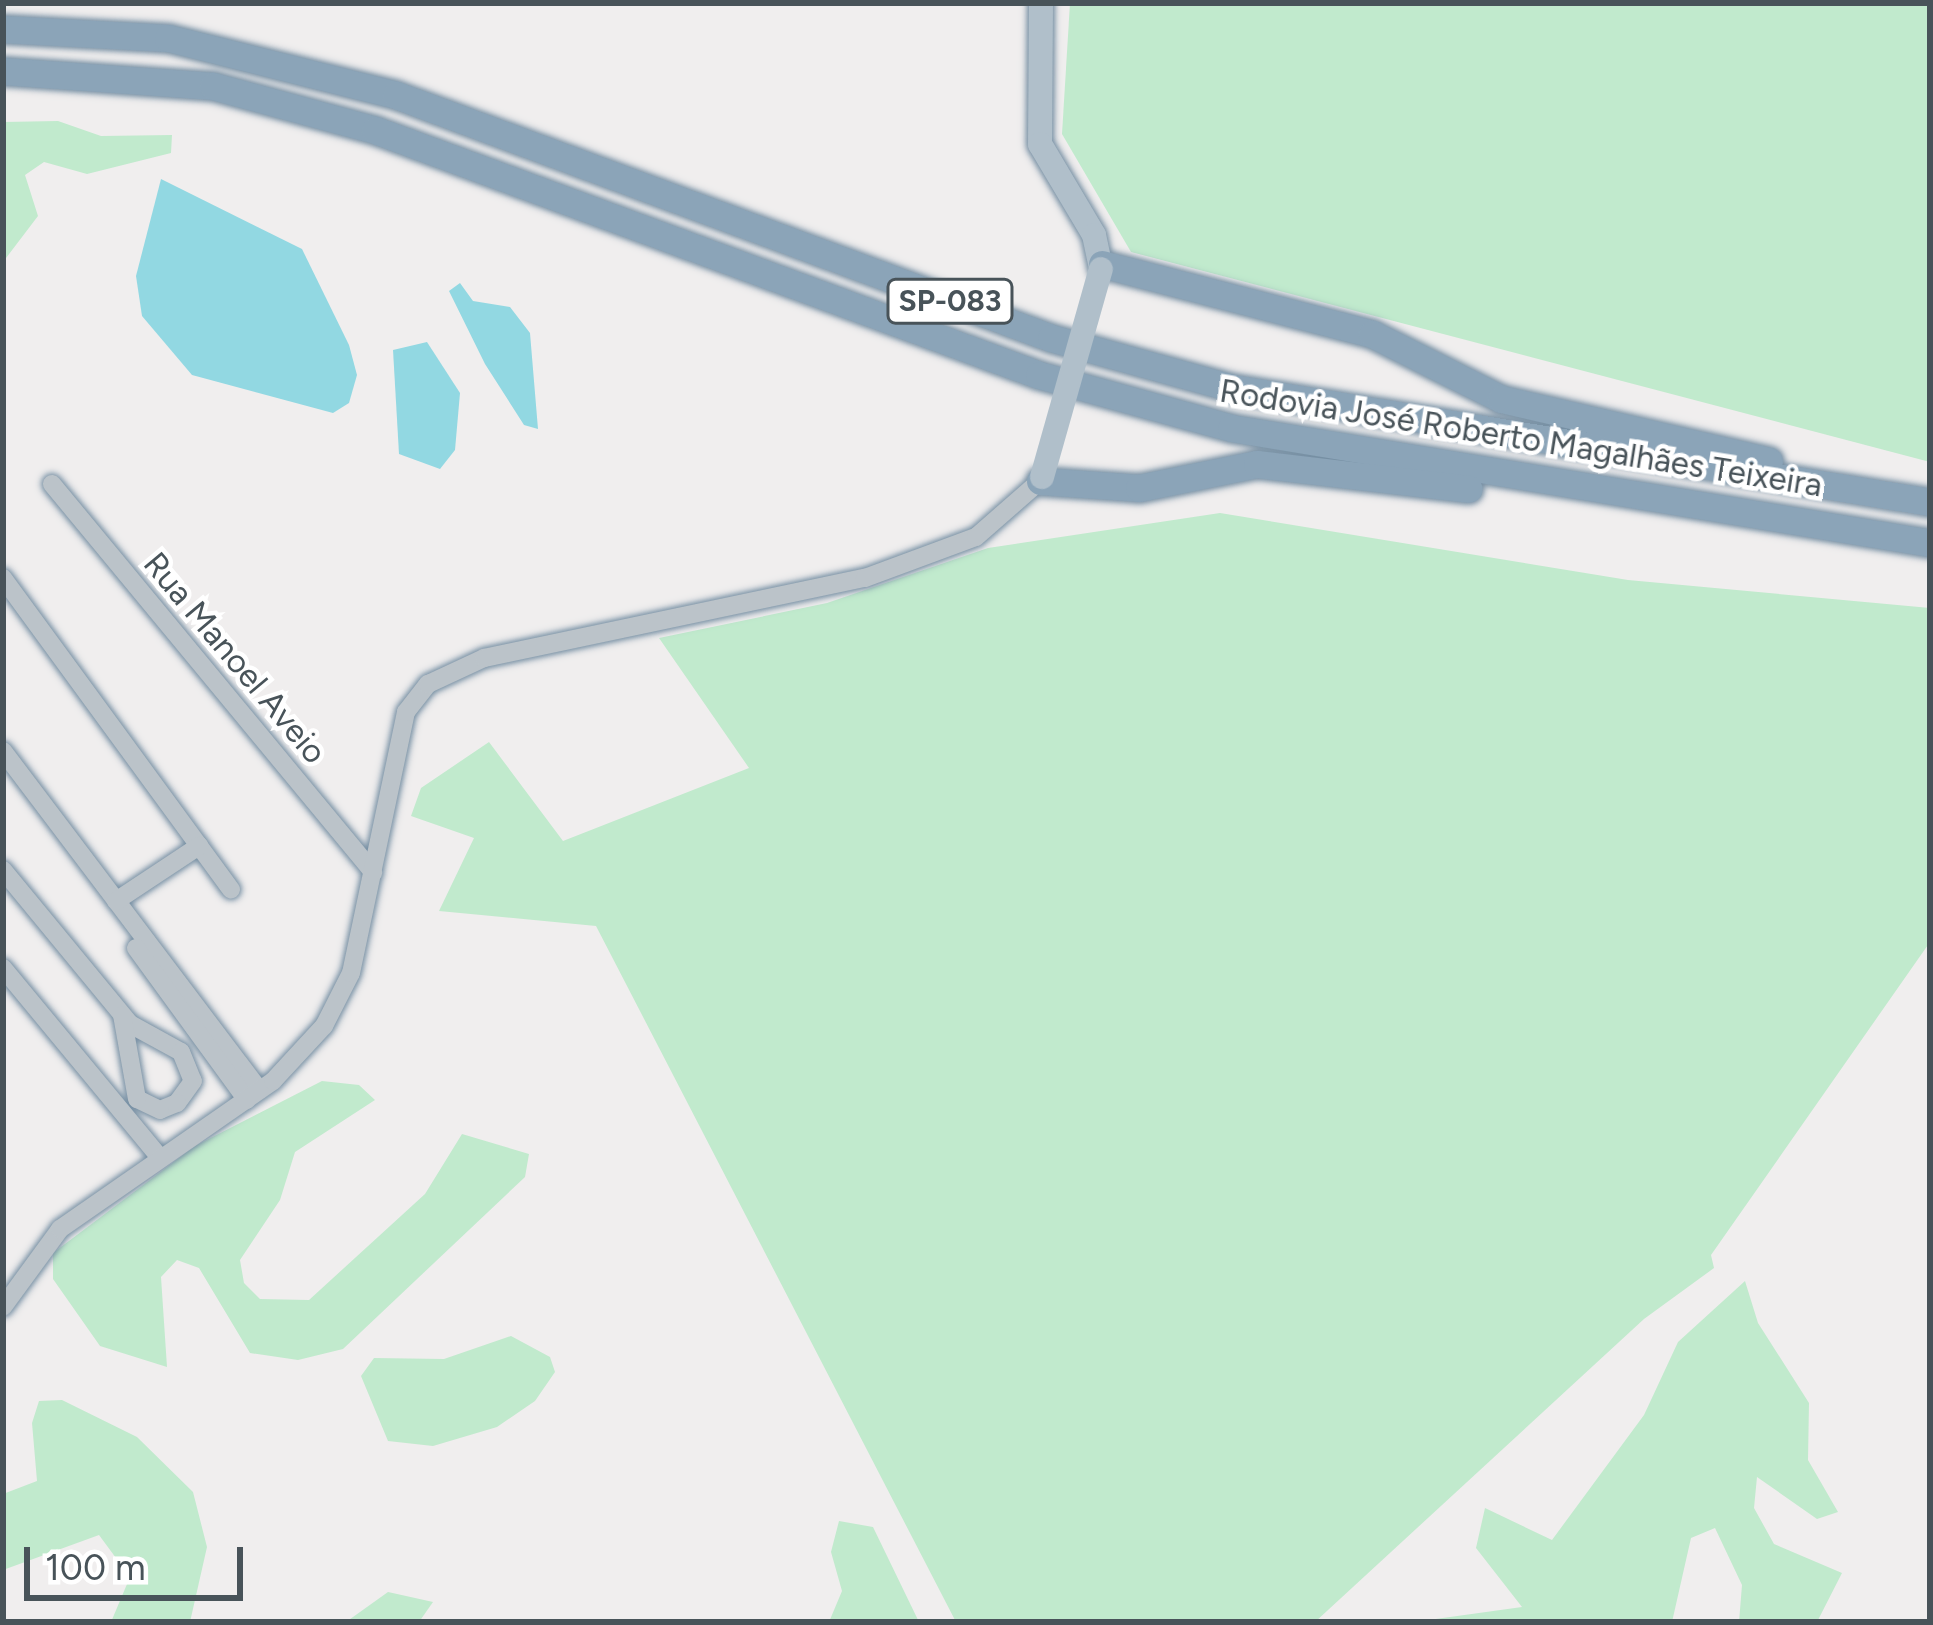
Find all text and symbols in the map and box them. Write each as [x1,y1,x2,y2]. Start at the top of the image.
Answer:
road number: SP-083 [884,277,1016,325]
street label: Rodovia José Roberto Magalhães Teixeira [1217,371,1825,505]
street label: Rua Manoel Aveio [135,544,335,772]
scale bar [30,1523,249,1597]
text: 100 m [45,1546,146,1589]

